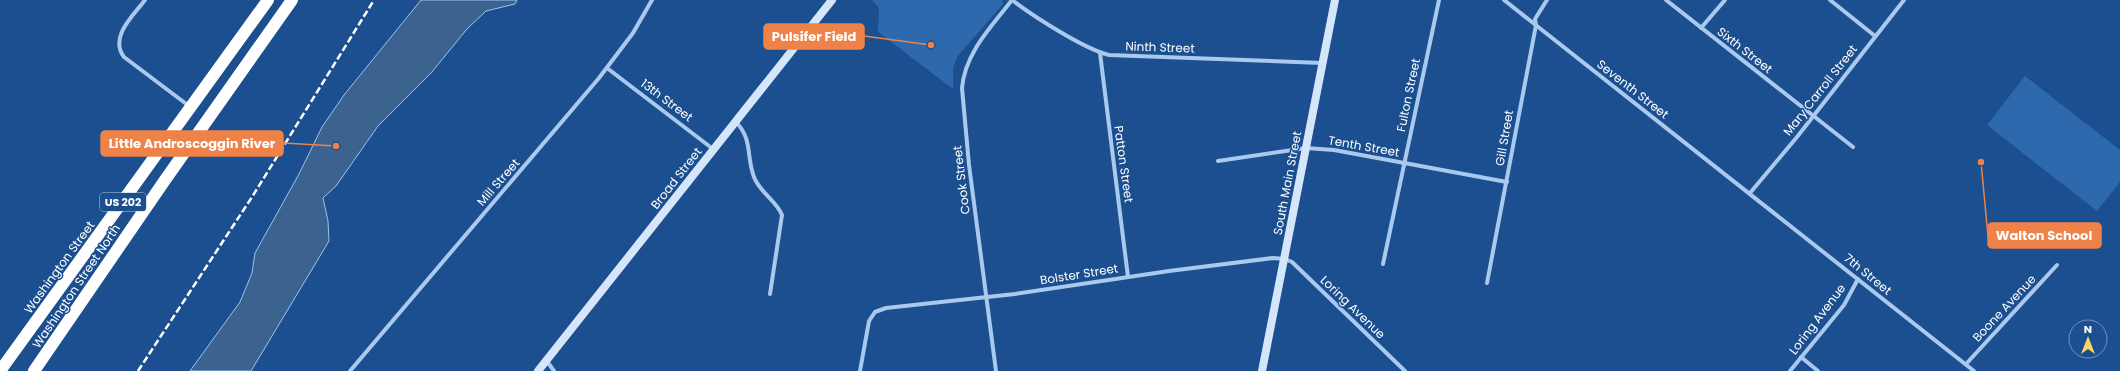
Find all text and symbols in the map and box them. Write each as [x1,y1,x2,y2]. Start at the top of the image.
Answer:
street label: Sixth Street [1714,23,1776,77]
callout: Pulsifer Field [764,24,864,49]
text: Pulsifer Field [772,27,856,46]
street label: Ninth Street [1125,37,1195,57]
street label: Mary Carroll Street [1779,41,1861,139]
street label: Seventh Street [1594,56,1672,122]
street label: Fulton Street [1392,57,1424,133]
street label: 13th Street [637,75,697,125]
street label: Gill Street [1491,109,1517,167]
street label: Patton Street [1110,124,1138,204]
street label: South Main Street [1269,130,1305,236]
callout: Little Androscoggin River [101,131,283,156]
street label: Tenth Street [1327,131,1401,161]
text: Little Androscoggin River [109,134,276,153]
street label: Broad Street [646,144,706,212]
street label: Cook Street [948,145,974,215]
street label: Mill Street [473,155,523,209]
road number: US 202 [100,193,146,211]
street label: Washington Street [20,217,98,317]
street label: Washington Street North [28,221,124,351]
callout: Walton School [1988,223,2101,248]
text: Walton School [1996,226,2092,245]
street label: 7th Street [1841,249,1895,299]
street label: Bolster Street [1039,259,1119,289]
street label: Boone Avenue [1968,271,2040,345]
street label: Loring Avenue [1317,272,1389,342]
street label: Loring Avenue [1785,280,1849,358]
north arrow [2068,319,2108,359]
text: N [2084,321,2092,337]

